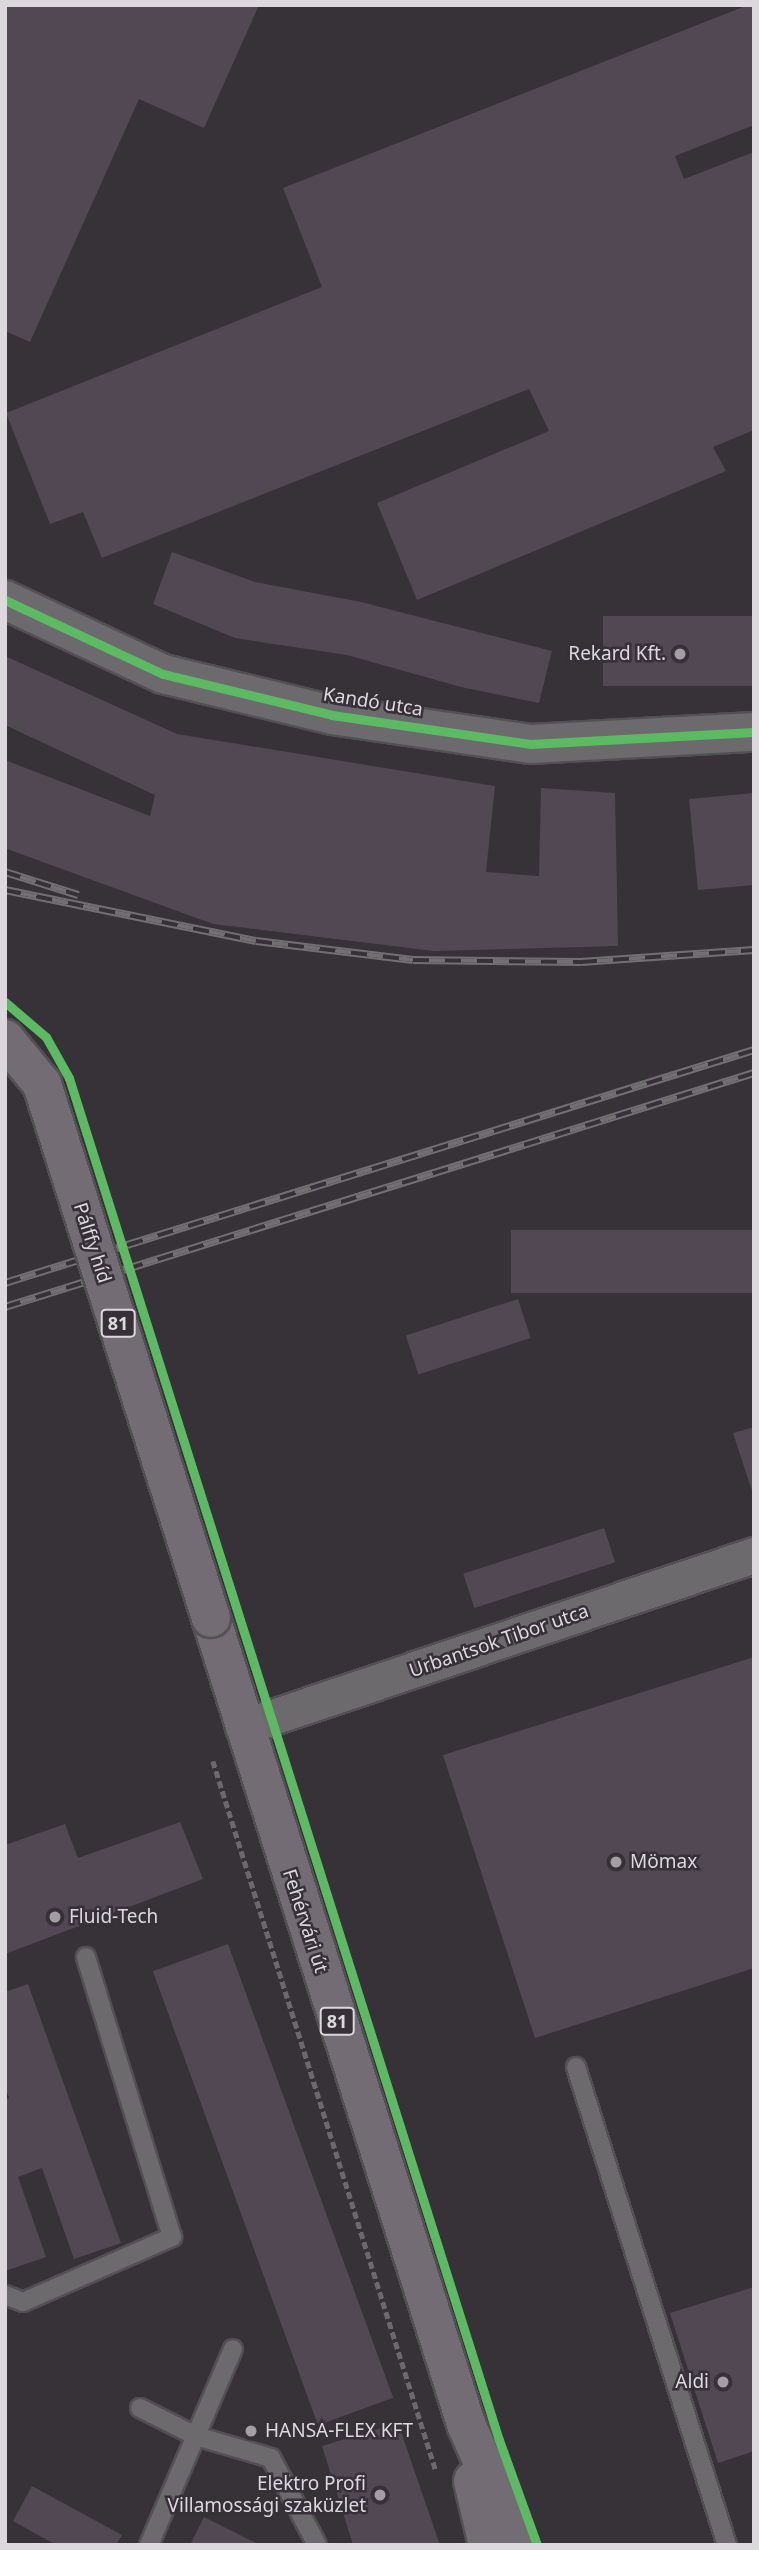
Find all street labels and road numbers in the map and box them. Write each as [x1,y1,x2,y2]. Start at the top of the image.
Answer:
street label: Kandó utca [322,683,424,721]
street label: Pálffy híd [68,1200,116,1286]
road number: 81 [100,1308,136,1338]
street label: Urbantsok Tibor utca [406,1600,592,1682]
street label: Fehérvári út [278,1866,332,1976]
road number: 81 [320,2007,354,2036]

